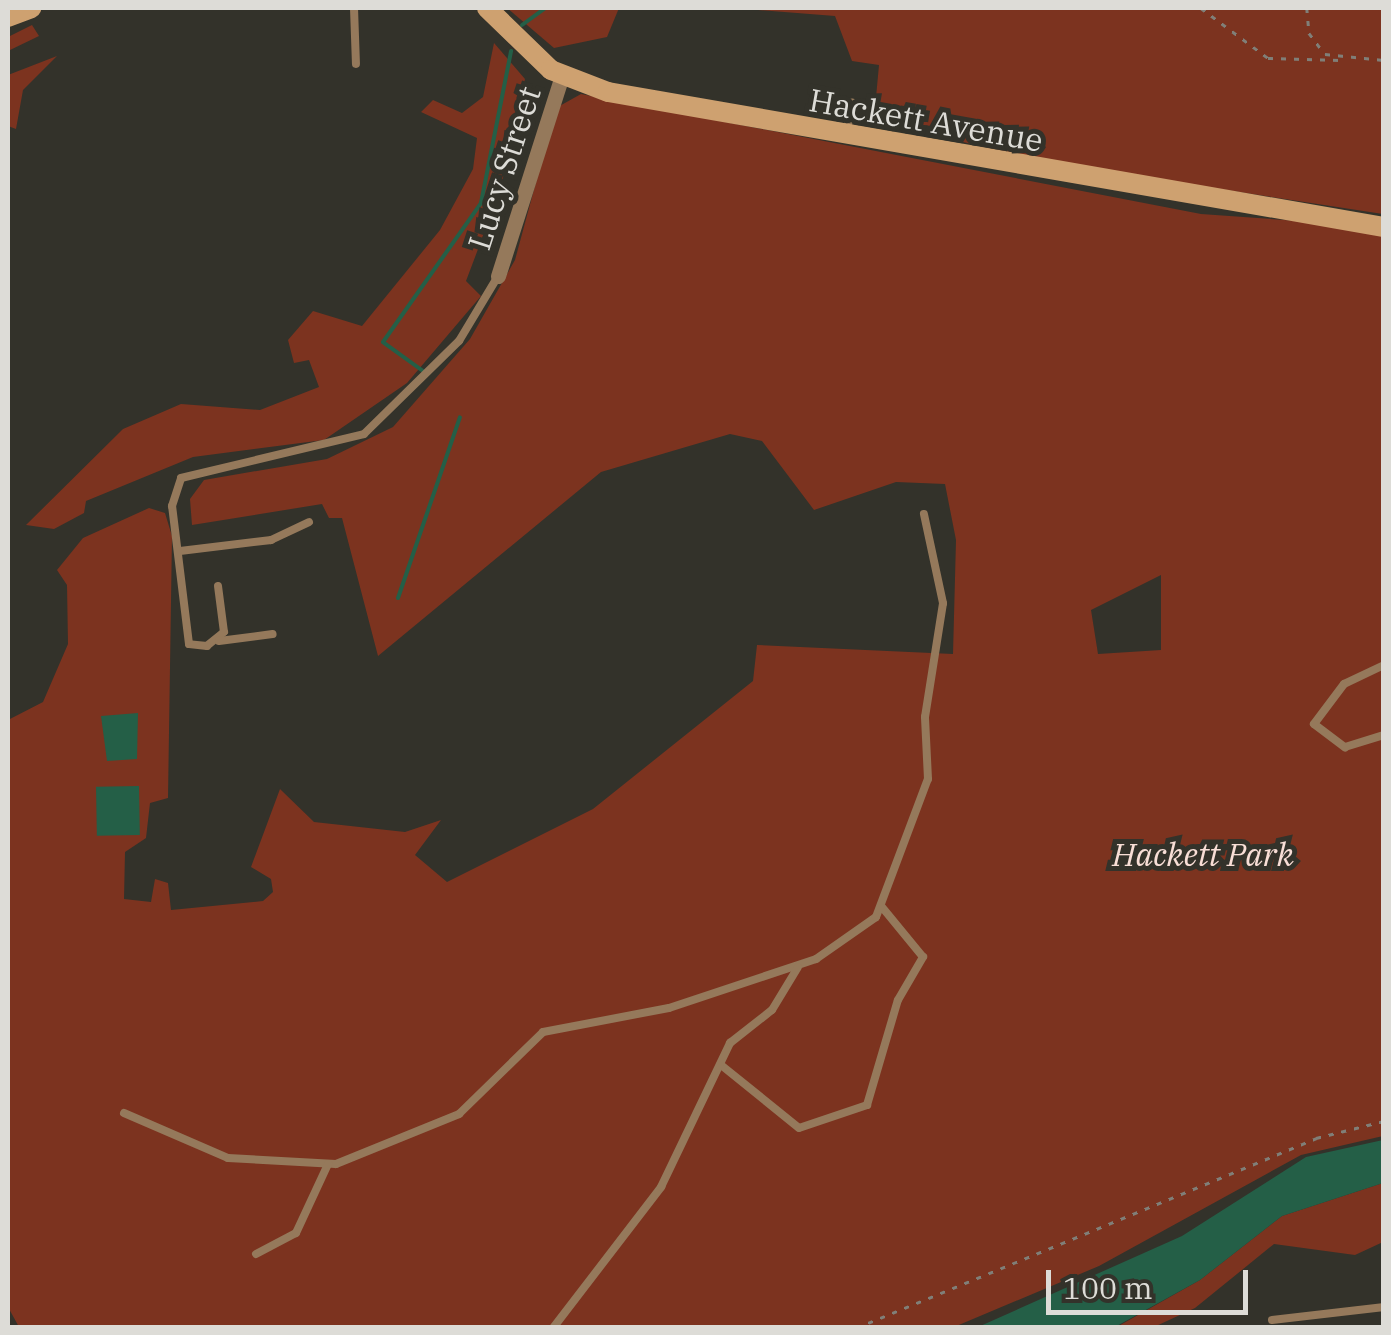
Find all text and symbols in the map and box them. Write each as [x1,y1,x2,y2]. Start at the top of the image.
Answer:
street label: Hackett Avenue [806,81,1046,159]
street label: Lucy Street [460,82,548,254]
park label: Hackett Park [1112,835,1294,873]
scale bar [1051,1250,1254,1312]
text: 100 m [1063,1268,1153,1307]

